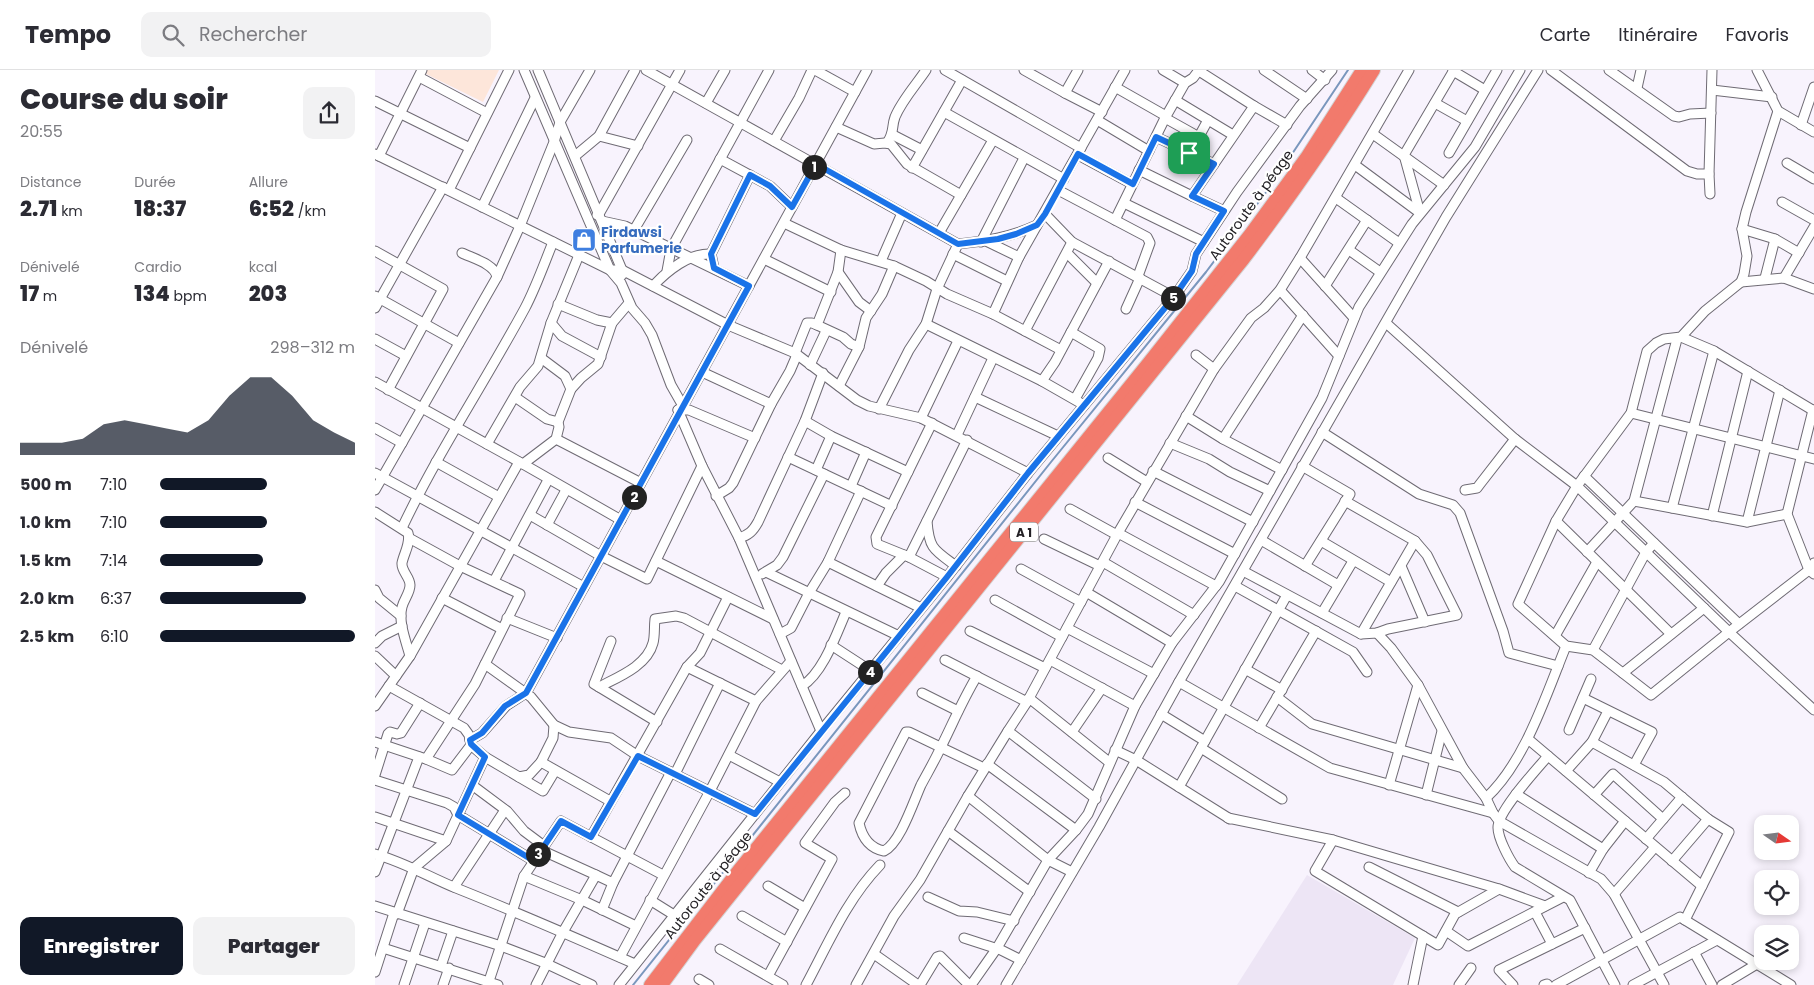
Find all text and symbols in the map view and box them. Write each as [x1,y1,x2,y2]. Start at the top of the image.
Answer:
search box [141,12,491,57]
text: Tempo [25,18,111,51]
icon: search [159,21,187,49]
text: Rechercher [199,21,307,48]
text: Carte [1540,22,1590,47]
text: Itinéraire [1618,22,1698,47]
text: Favoris [1726,22,1789,47]
text: Course du soir [20,80,228,119]
button: share [303,87,355,139]
text: 20:55 [20,120,63,143]
pin [1168,132,1210,174]
icon: arrive [1175,139,1203,167]
street label: Autoroute à péage [1204,145,1298,264]
pin: 1 [801,154,827,180]
text: 1 [812,157,817,177]
text: Distance [20,172,81,192]
text: Durée [134,172,176,192]
text: Allure [249,172,288,192]
text: 2.71 [20,194,57,223]
text: 18:37 [134,194,186,223]
text: 6:52 [249,194,294,223]
text: km [57,201,83,221]
text: /km [294,201,326,221]
place label: Firdawsi Parfumerie [601,222,682,258]
shop icon: Firdawsi Parfumerie [571,227,597,253]
text: Dénivelé [20,257,80,277]
text: Cardio [134,257,182,277]
text: kcal [249,257,277,277]
text: 17 [20,279,39,308]
text: 134 [134,279,170,308]
text: 203 [249,279,287,308]
text: m [39,286,57,306]
text: bpm [170,286,207,306]
pin: 5 [1161,286,1185,310]
text: 5 [1169,288,1178,308]
text: Dénivelé [20,336,88,359]
text: 298–312 m [270,336,355,359]
text: 500 m [20,473,72,496]
text: 7:10 [100,473,127,496]
pin: 2 [621,484,647,510]
text: 2 [631,487,639,507]
text: 1.0 km [20,511,71,534]
text: 7:10 [100,511,127,534]
road number: A 1 [1010,522,1038,542]
text: 1.5 km [20,549,71,572]
text: 7:14 [100,549,127,572]
text: 2.0 km [20,587,74,610]
text: 6:37 [100,587,132,610]
text: 2.5 km [20,625,74,648]
text: 6:10 [100,625,129,648]
pin: 4 [857,660,883,684]
text: 4 [866,662,875,682]
north arrow [1754,815,1799,860]
map controls [1754,815,1799,970]
street label: Autoroute à péage [659,827,757,943]
pin: 3 [525,842,551,866]
text: 3 [534,844,543,864]
button: locate [1754,870,1799,915]
button: Enregistrer [20,917,183,975]
button: Partager [193,917,355,975]
button: layers [1754,925,1799,970]

